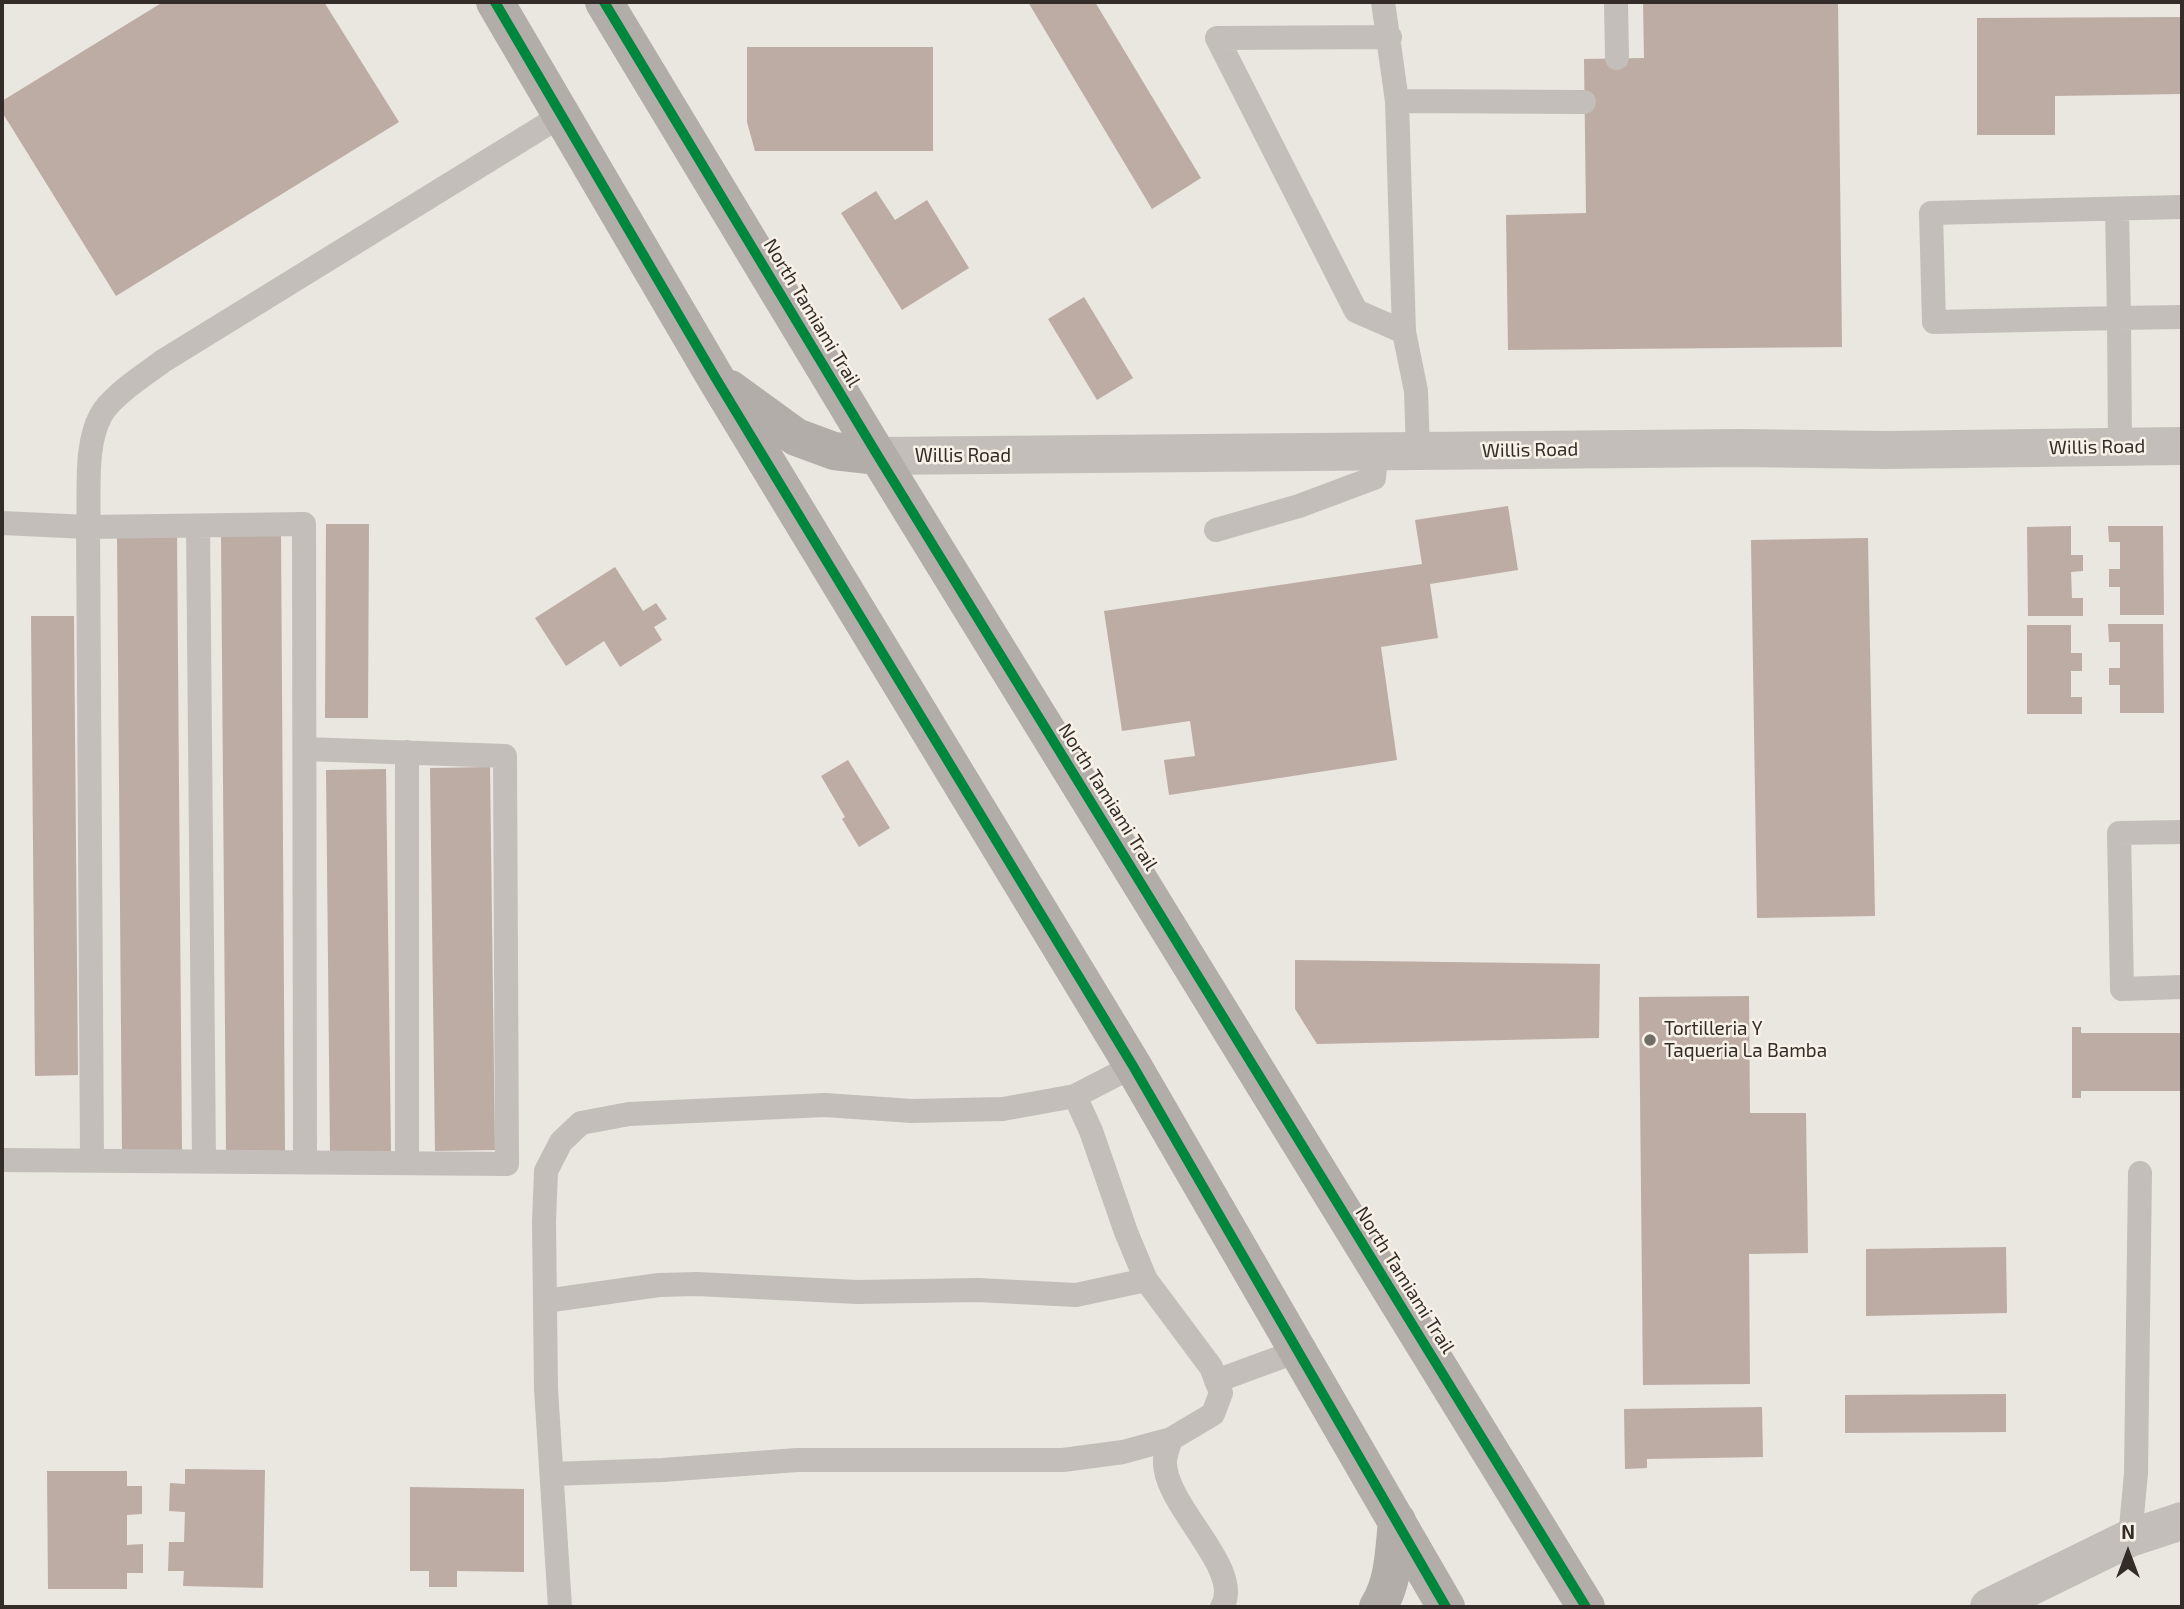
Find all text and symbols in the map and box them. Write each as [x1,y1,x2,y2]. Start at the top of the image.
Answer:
street label: North Tamiami Trail [759,235,865,391]
street label: Willis Road [2049,435,2145,459]
street label: Willis Road [1482,438,1578,462]
street label: Willis Road [915,445,1011,467]
street label: North Tamiami Trail [1054,719,1162,875]
place label: Tortilleria Y Taqueria La Bamba [1664,1018,1827,1062]
marker: Tortilleria Y Taqueria La Bamba [1642,1032,1658,1048]
street label: North Tamiami Trail [1351,1202,1459,1358]
north arrow [2093,1518,2163,1588]
text: N [2121,1520,2135,1543]

